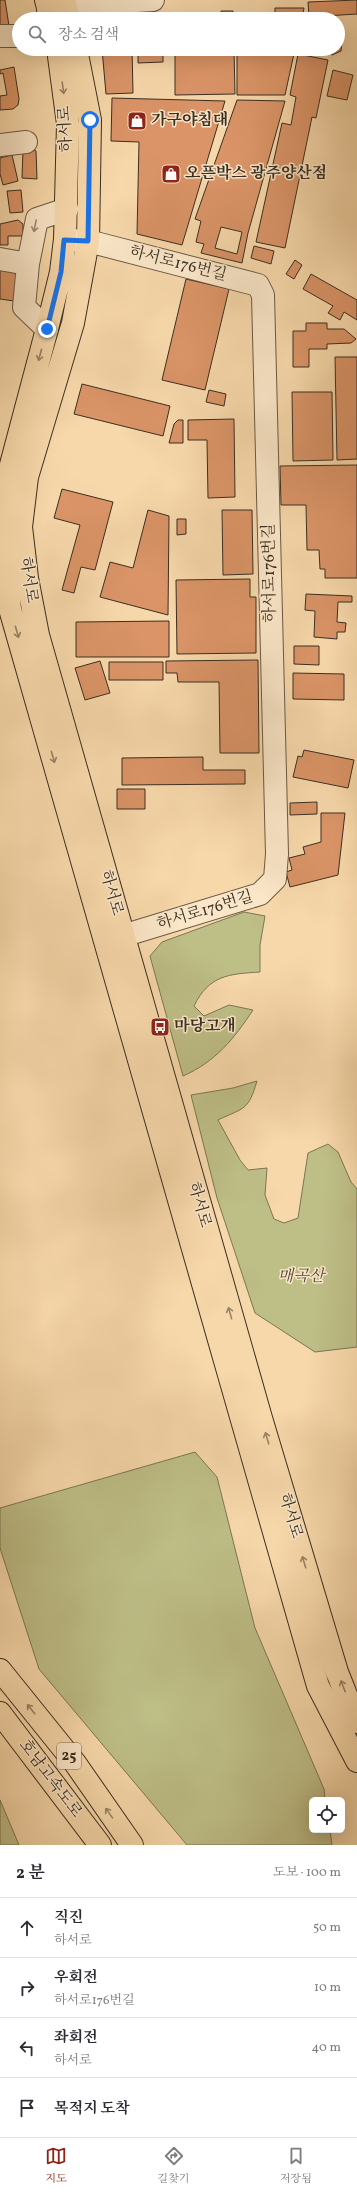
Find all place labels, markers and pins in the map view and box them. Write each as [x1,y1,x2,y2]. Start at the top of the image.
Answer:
shop icon: 가구야침대 [126,110,148,132]
place label: 가구야침대 [151,110,228,132]
shop icon: 오픈박스 광주양산점 [160,163,182,185]
place label: 오픈박스 광주양산점 [185,163,327,185]
bus stop icon: 마당고개 [149,1016,171,1038]
place label: 마당고개 [174,1016,236,1038]

